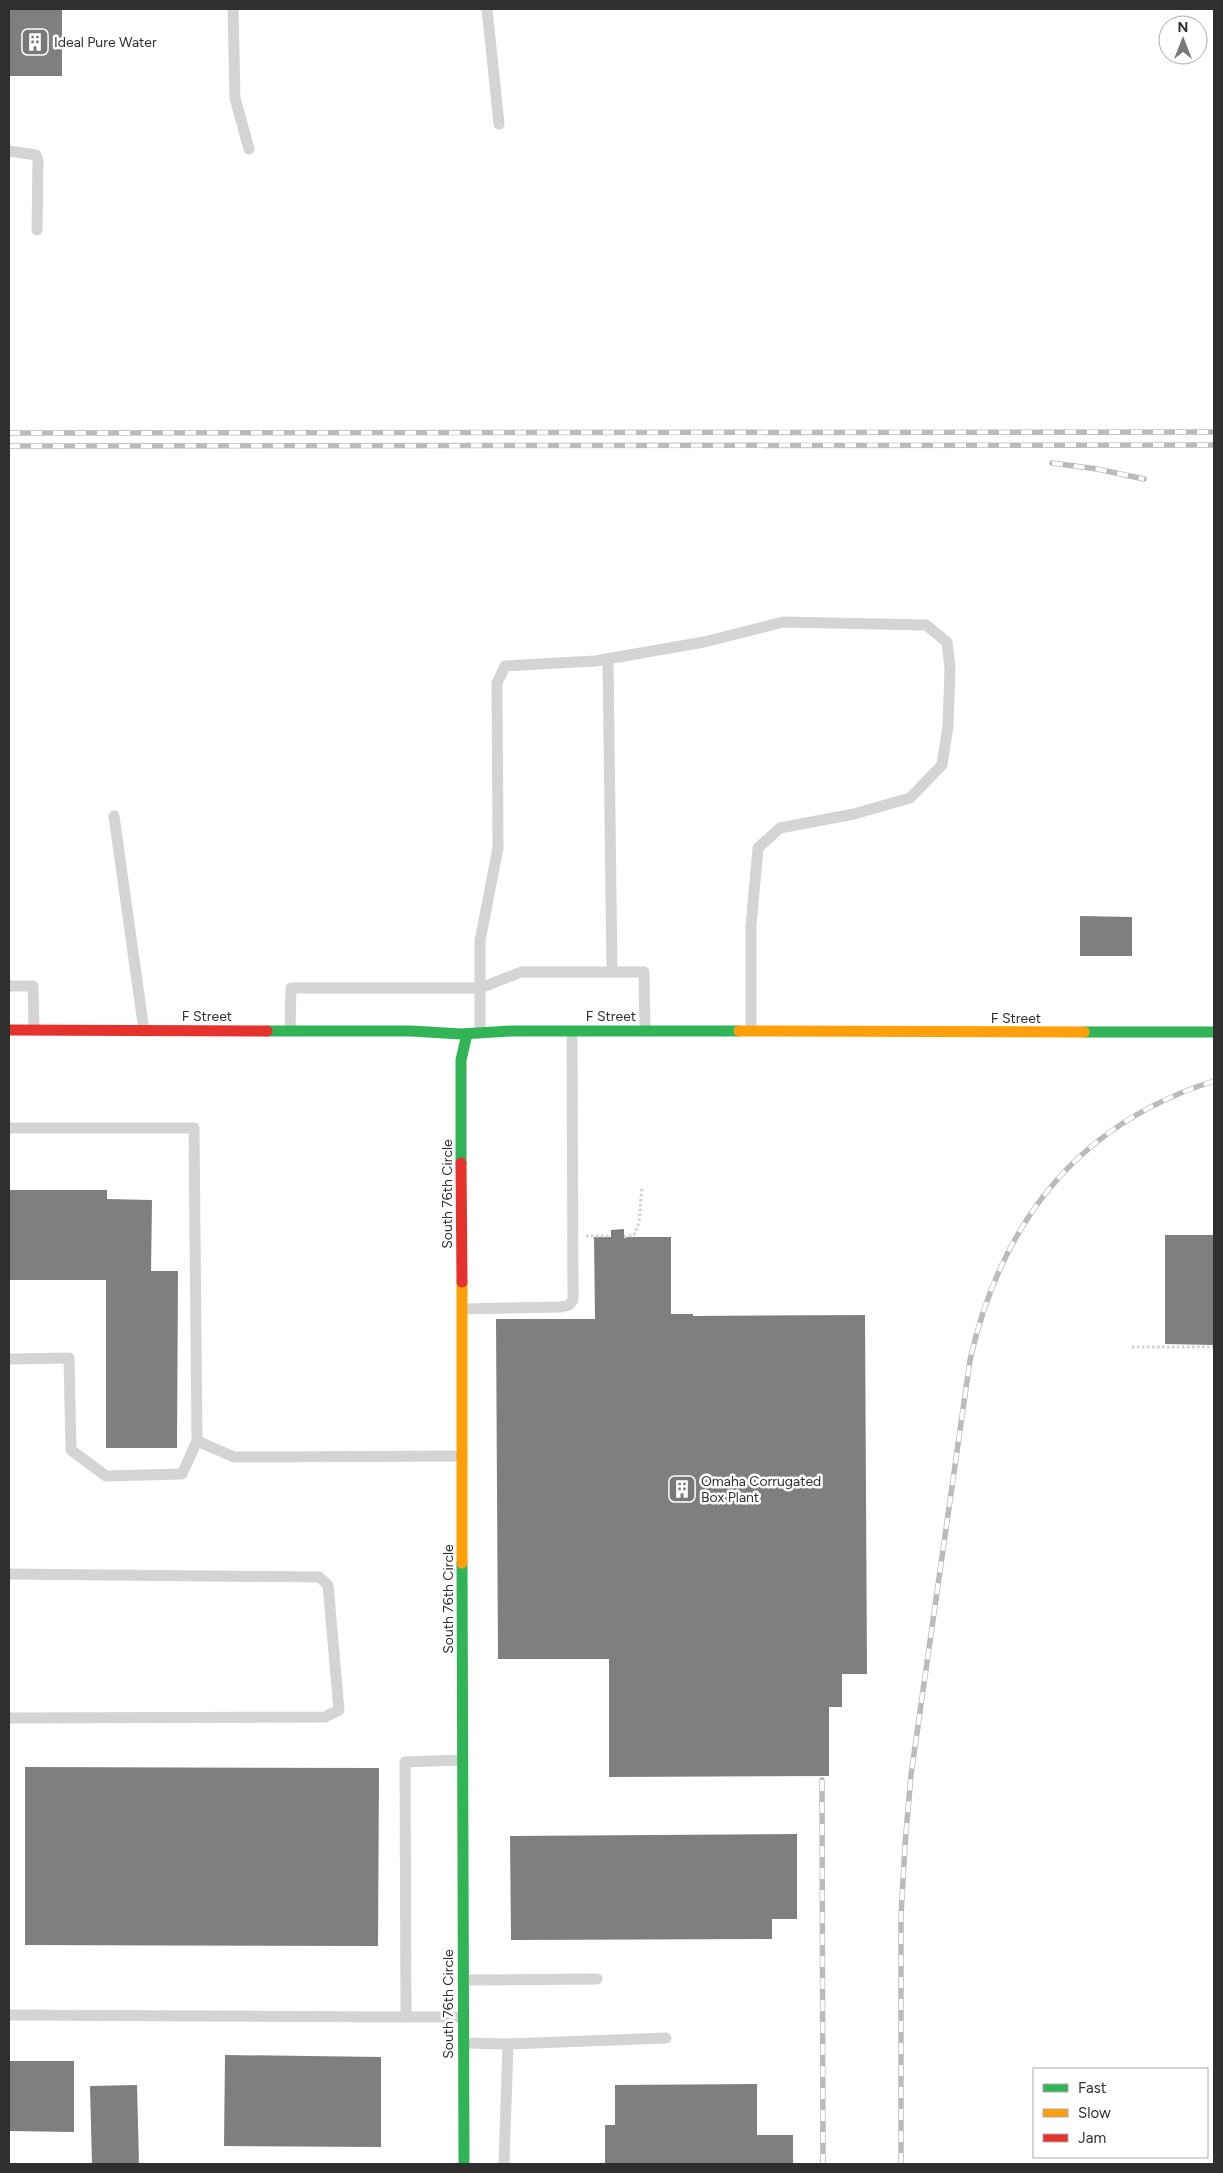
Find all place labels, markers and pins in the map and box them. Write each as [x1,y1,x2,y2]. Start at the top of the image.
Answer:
building icon: Ideal Pure Water [20,27,50,57]
place label: Ideal Pure Water [54,34,157,51]
place label: Omaha Corrugated Box Plant [701,1473,821,1506]
building icon: Omaha Corrugated Box Plant [667,1474,697,1504]

